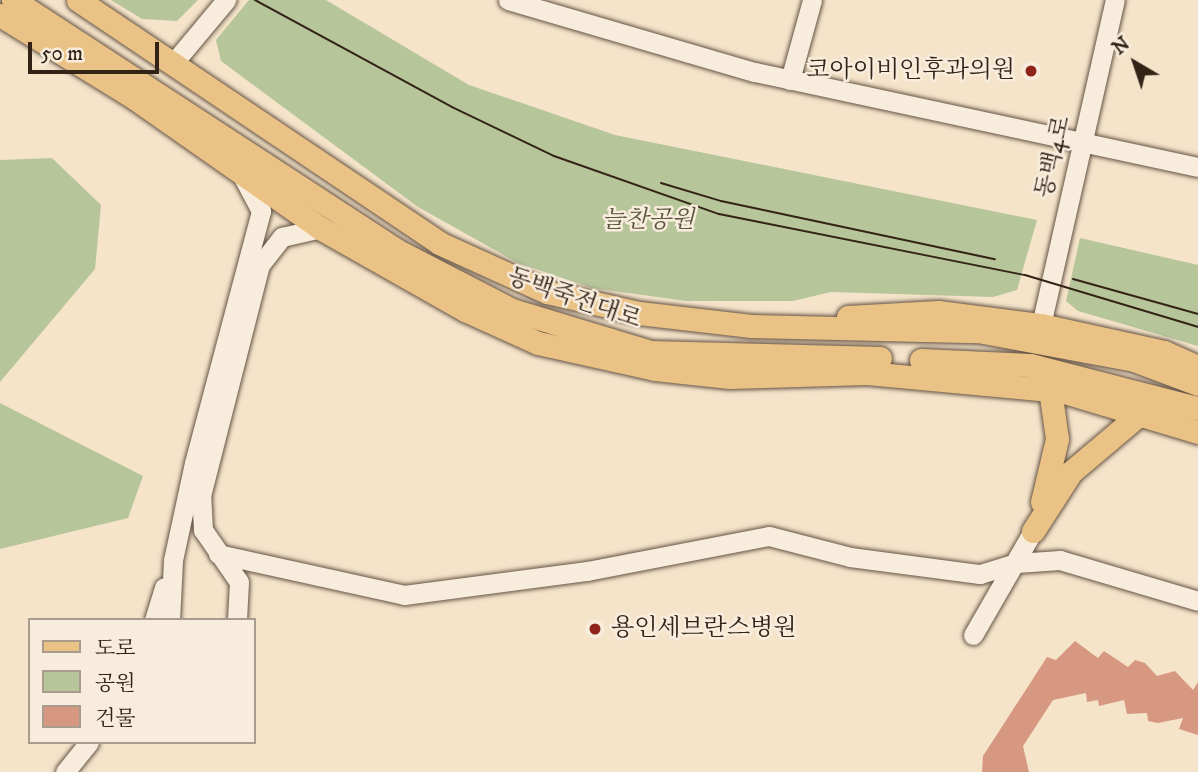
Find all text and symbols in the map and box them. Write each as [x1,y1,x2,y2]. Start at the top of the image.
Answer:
scale bar [32,28,163,72]
north arrow [1100,28,1170,98]
text: N [1108,32,1135,60]
text: 50 m [41,41,83,67]
place label: 코아이비인후과의원 [806,57,1015,85]
marker: 코아이비인후과의원 [1021,61,1041,81]
street label: 동백4로 [1031,113,1077,201]
park label: 늘찬공원 [602,207,694,235]
street label: 동백죽전대로 [504,263,644,335]
place label: 용인세브란스병원 [611,615,796,643]
legend [28,618,256,744]
marker: 용인세브란스병원 [585,619,605,639]
text: 도로 [95,636,136,662]
text: 공원 [95,671,136,697]
text: 건물 [95,706,136,732]

